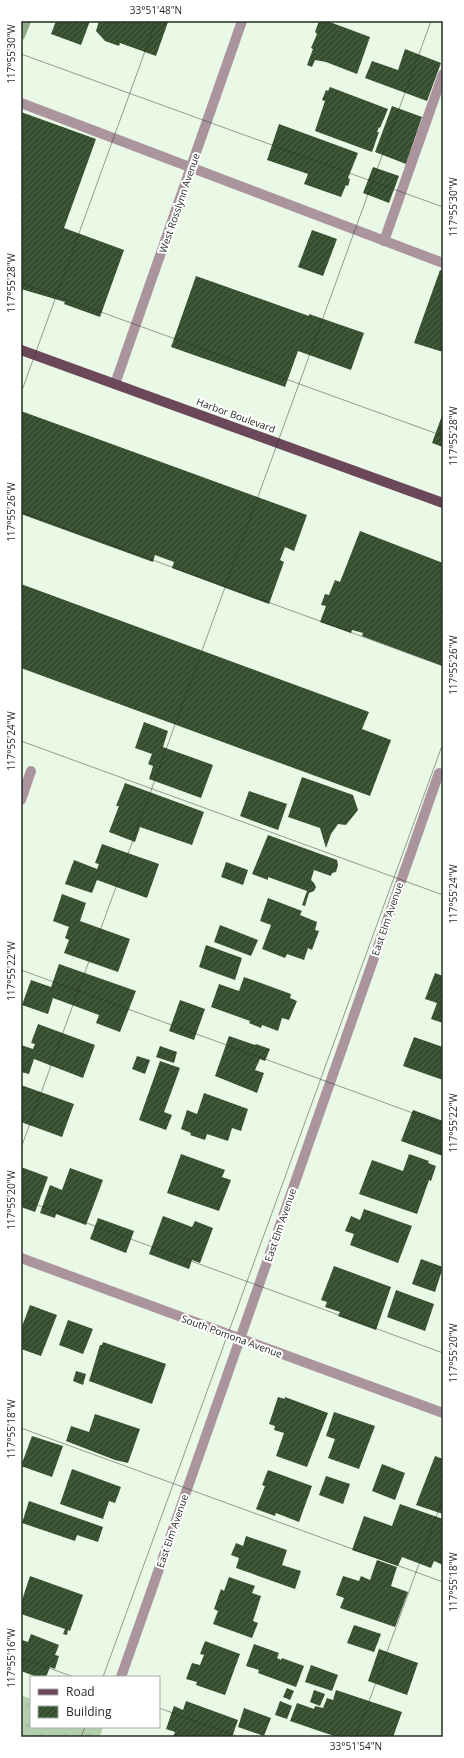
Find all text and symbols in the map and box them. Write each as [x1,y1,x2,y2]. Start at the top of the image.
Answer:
text: 33°51'48"N [130,3,182,17]
text: 117°55'30"W [4,23,18,84]
street label: West Rosslynn Avenue [155,151,203,255]
text: 117°55'30"W [446,176,460,237]
text: 117°55'28"W [4,252,18,313]
street label: Harbor Boulevard [194,394,278,436]
text: 117°55'28"W [446,405,460,466]
text: 117°55'26"W [4,481,18,542]
text: 117°55'26"W [446,634,460,695]
text: 117°55'24"W [4,710,18,771]
text: 117°55'24"W [446,863,460,924]
street label: East Elm Avenue [368,880,406,958]
text: 117°55'22"W [4,940,18,1001]
text: 117°55'22"W [446,1092,460,1153]
text: 117°55'20"W [4,1169,18,1230]
street label: East Elm Avenue [261,1186,299,1264]
street label: South Pomona Avenue [180,1311,285,1361]
text: 117°55'20"W [446,1322,460,1383]
text: 117°55'18"W [4,1398,18,1459]
street label: East Elm Avenue [153,1492,191,1570]
text: 117°55'18"W [446,1551,460,1612]
text: 117°55'16"W [4,1627,18,1688]
legend [30,1676,160,1728]
text: Road [66,1683,95,1700]
text: Building [66,1703,112,1720]
text: 33°51'54"N [330,1739,382,1753]

